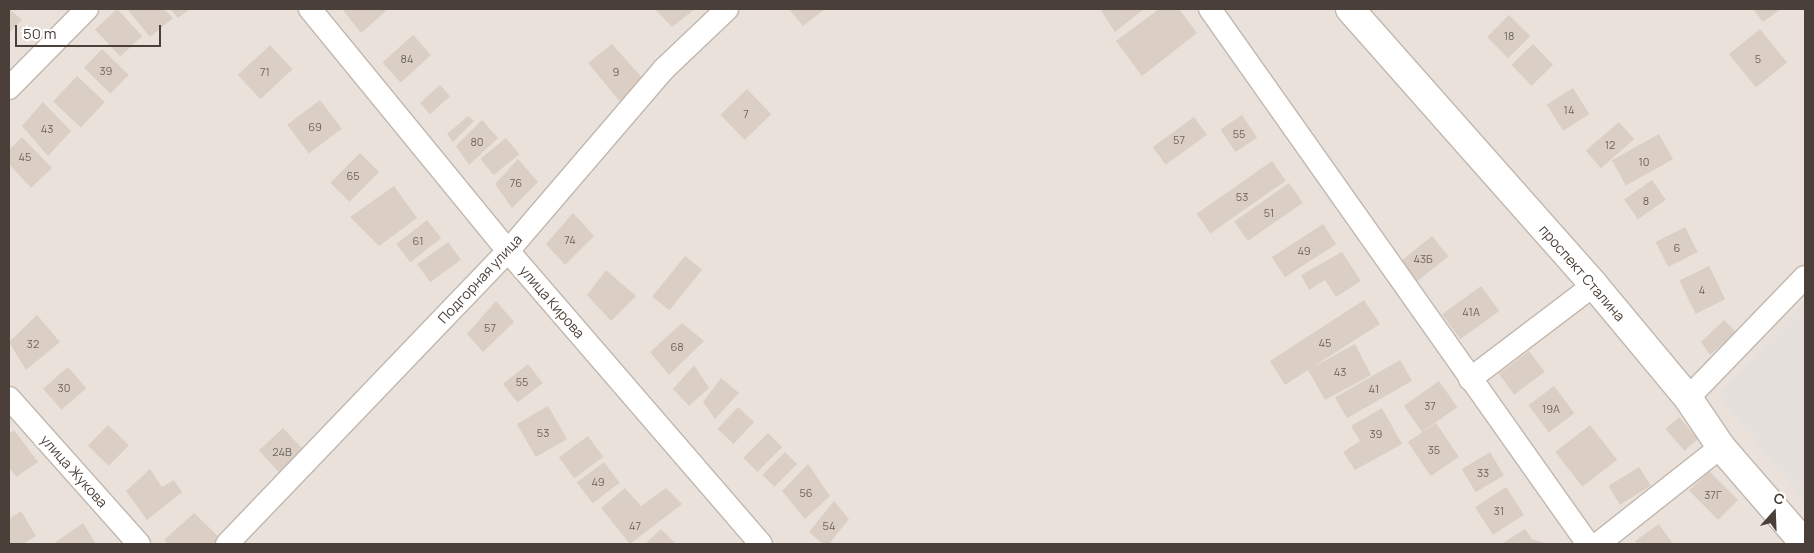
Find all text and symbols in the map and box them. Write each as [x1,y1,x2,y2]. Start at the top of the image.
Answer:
scale bar [18,15,164,47]
text: 50 m [23,23,57,44]
house number: 18 [1504,29,1514,43]
house number: 84 [401,52,413,66]
house number: 5 [1755,52,1761,66]
house number: 39 [100,64,112,78]
house number: 71 [260,65,270,79]
house number: 9 [613,65,619,79]
house number: 14 [1564,103,1574,117]
house number: 7 [743,107,749,121]
house number: 69 [308,120,322,134]
house number: 43 [41,122,53,136]
house number: 55 [1233,127,1245,141]
house number: 57 [1173,133,1185,147]
house number: 80 [470,135,484,149]
house number: 12 [1605,138,1615,152]
house number: 45 [19,150,31,164]
house number: 10 [1639,155,1649,169]
house number: 65 [346,169,360,183]
house number: 76 [510,176,522,190]
house number: 53 [1236,190,1248,204]
house number: 8 [1643,194,1649,208]
house number: 51 [1264,206,1274,220]
street label: проспект Сталина [1536,221,1628,325]
street label: Подгорная улица [434,231,526,327]
house number: 74 [564,233,576,247]
house number: 61 [413,234,423,248]
house number: 6 [1674,241,1680,255]
house number: 49 [1297,244,1311,258]
house number: 43Б [1413,252,1433,266]
street label: улица Кирова [516,262,588,342]
house number: 4 [1699,283,1705,297]
house number: 41А [1462,305,1480,319]
house number: 57 [484,321,496,335]
house number: 45 [1319,336,1331,350]
house number: 32 [27,337,39,351]
house number: 68 [670,340,684,354]
house number: 43 [1334,365,1346,379]
house number: 55 [516,375,528,389]
house number: 30 [58,381,70,395]
house number: 41 [1369,382,1379,396]
house number: 37 [1424,399,1436,413]
house number: 19А [1542,402,1560,416]
house number: 53 [537,426,549,440]
house number: 39 [1370,427,1382,441]
street label: улица Жукова [37,431,111,511]
house number: 35 [1428,443,1440,457]
house number: 24В [272,445,292,459]
house number: 33 [1477,466,1489,480]
house number: 49 [591,475,605,489]
house number: 56 [799,486,813,500]
house number: 37Г [1704,488,1722,502]
north arrow [1749,488,1799,538]
text: С [1771,488,1787,509]
house number: 31 [1494,504,1504,518]
house number: 47 [629,519,641,533]
house number: 54 [823,519,835,533]

